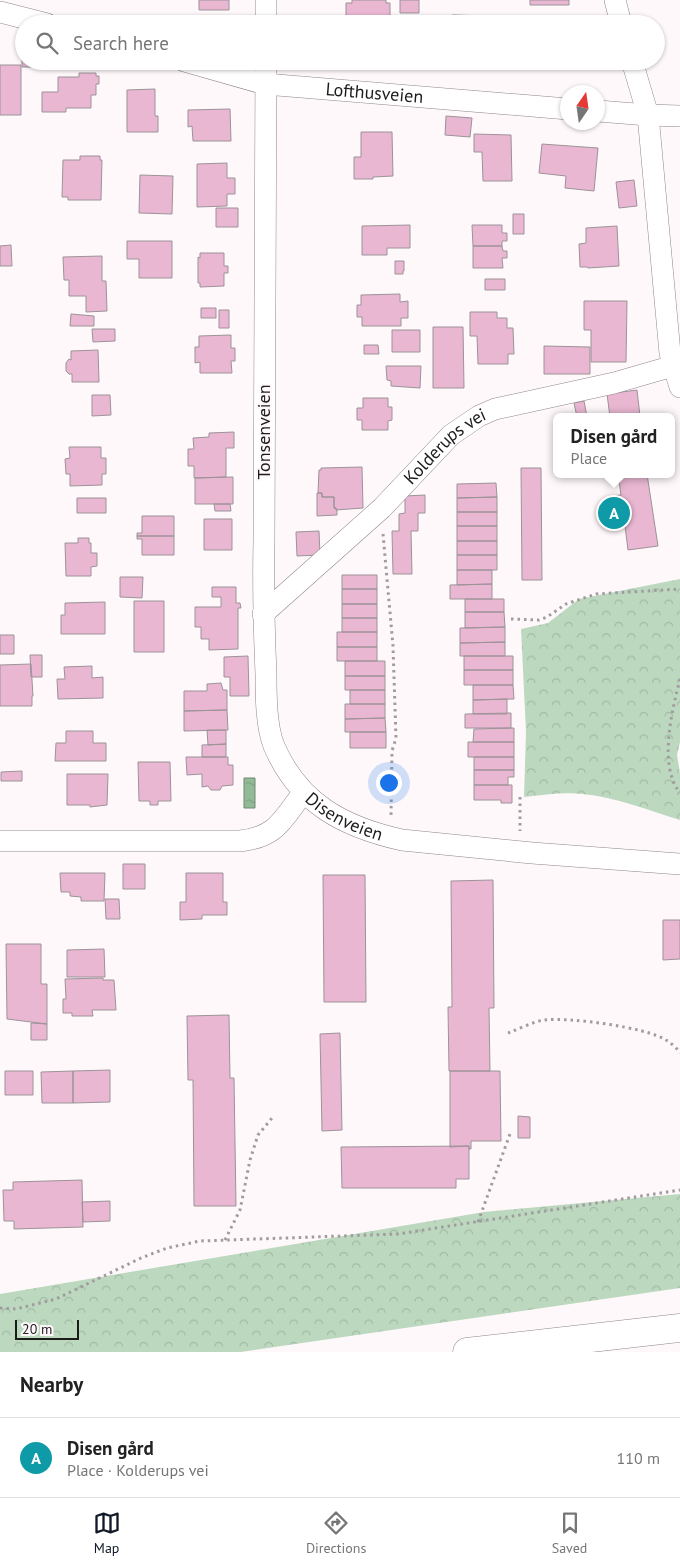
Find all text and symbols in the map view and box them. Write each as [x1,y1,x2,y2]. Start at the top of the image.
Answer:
search box [15,15,665,70]
icon: search [33,29,61,57]
text: Search here [73,31,169,55]
street label: Lofthusveien [325,77,424,108]
north arrow [560,85,605,130]
street label: Tonsenveien [252,384,275,480]
street label: Kolderups vei [398,402,489,489]
popup [553,413,675,478]
text: Disen gård [571,424,657,448]
text: Place [571,448,607,468]
pin: A [598,494,630,532]
your location [376,770,402,796]
street label: Disenveien [301,787,386,846]
scale bar [15,1317,79,1340]
text: 20 m [22,1320,52,1338]
text: Nearby [20,1371,83,1398]
text: Disen gård [67,1436,154,1460]
text: A [31,1448,41,1468]
text: 110 m [617,1448,660,1468]
text: Place · Kolderups vei [67,1460,209,1480]
tab: Map [93,1509,121,1557]
tab: Directions [306,1509,366,1557]
tab: Saved [552,1509,587,1557]

